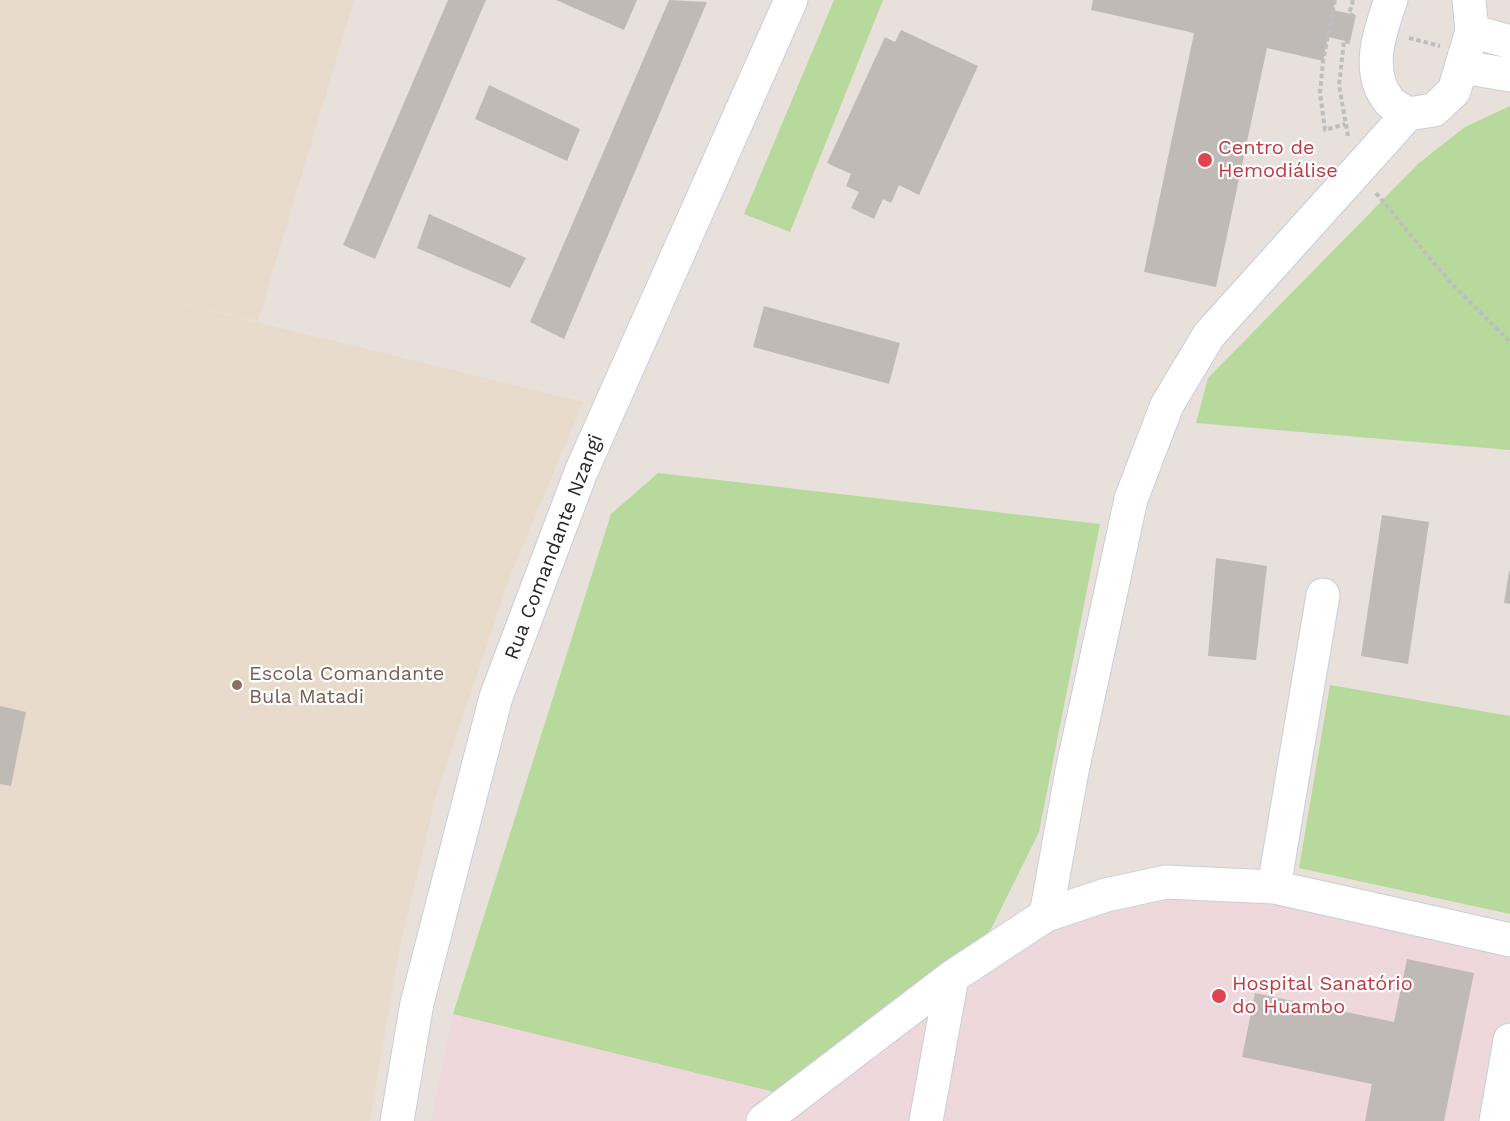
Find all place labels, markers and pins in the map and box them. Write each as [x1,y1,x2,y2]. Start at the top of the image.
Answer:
place label: Centro de Hemodiálise [1218,136,1338,183]
marker: Centro de Hemodiálise [1196,151,1214,169]
place label: Escola Comandante Bula Matadi [249,662,444,709]
marker: Escola Comandante Bula Matadi [230,678,244,692]
place label: Hospital Sanatório do Huambo [1232,972,1413,1019]
marker: Hospital Sanatório do Huambo [1210,987,1228,1005]

